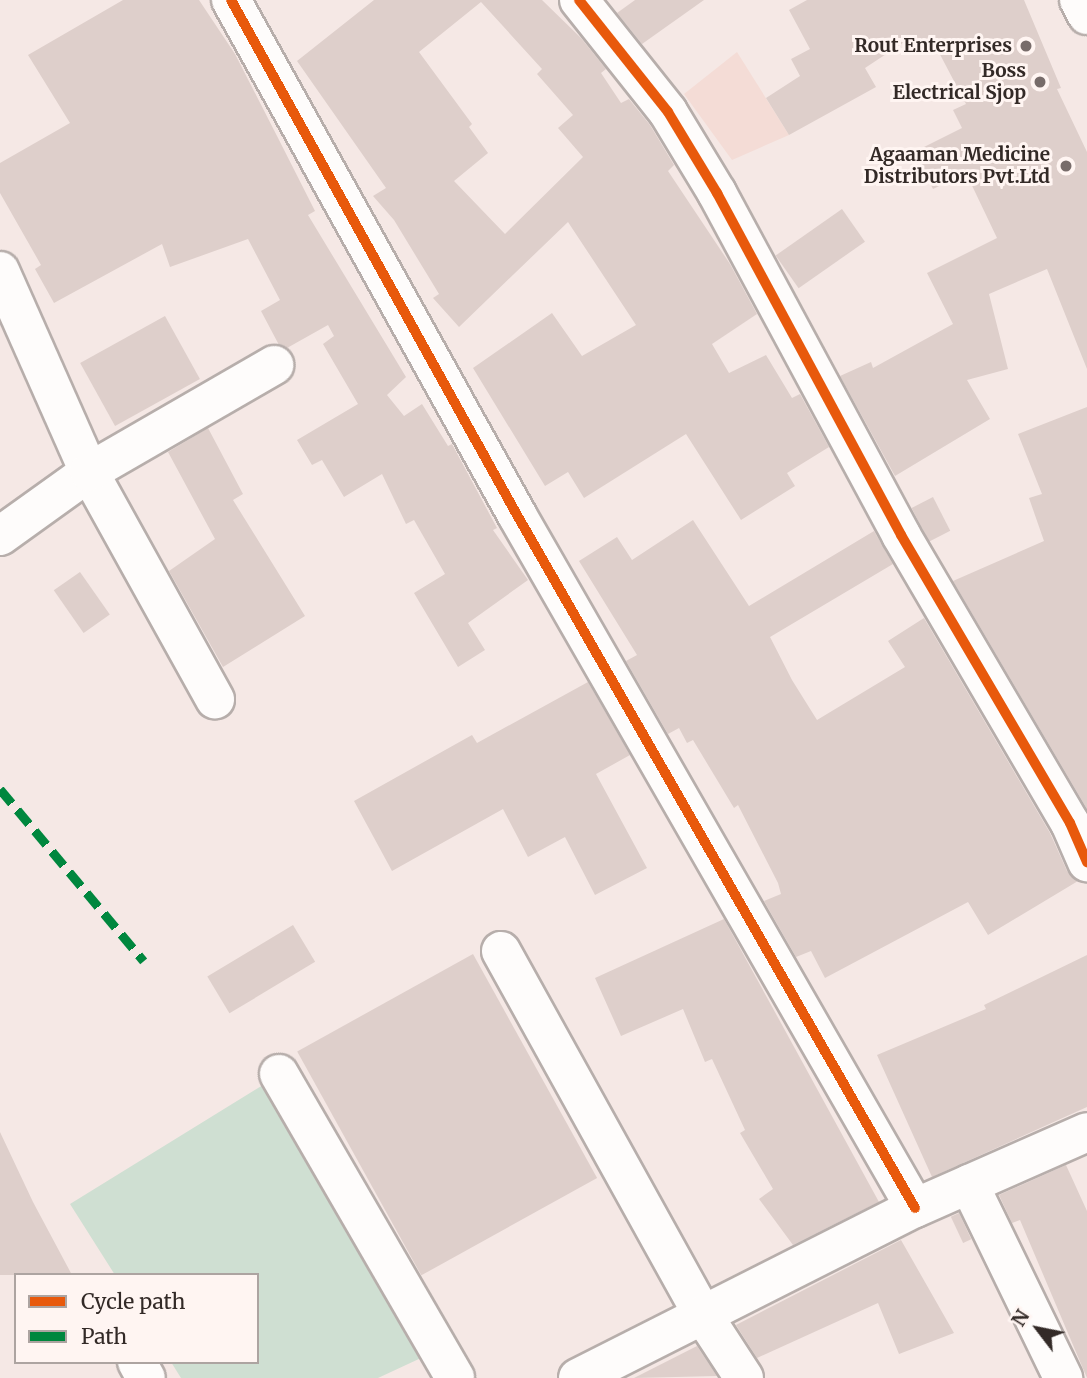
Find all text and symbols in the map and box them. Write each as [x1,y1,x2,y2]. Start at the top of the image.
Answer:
place label: Rout Enterprises [854,35,1012,57]
marker: Rout Enterprises [1018,38,1034,54]
place label: Boss Electrical Sjop [892,60,1026,104]
marker: Boss Electrical Sjop [1032,74,1048,90]
place label: Agaaman Medicine Distributors Pvt.Ltd [864,144,1050,188]
marker: Agaaman Medicine Distributors Pvt.Ltd [1056,156,1076,176]
legend [14,1273,259,1364]
text: Cycle path [81,1288,185,1315]
north arrow [1003,1294,1073,1364]
text: N [1006,1305,1034,1331]
text: Path [81,1323,127,1350]

